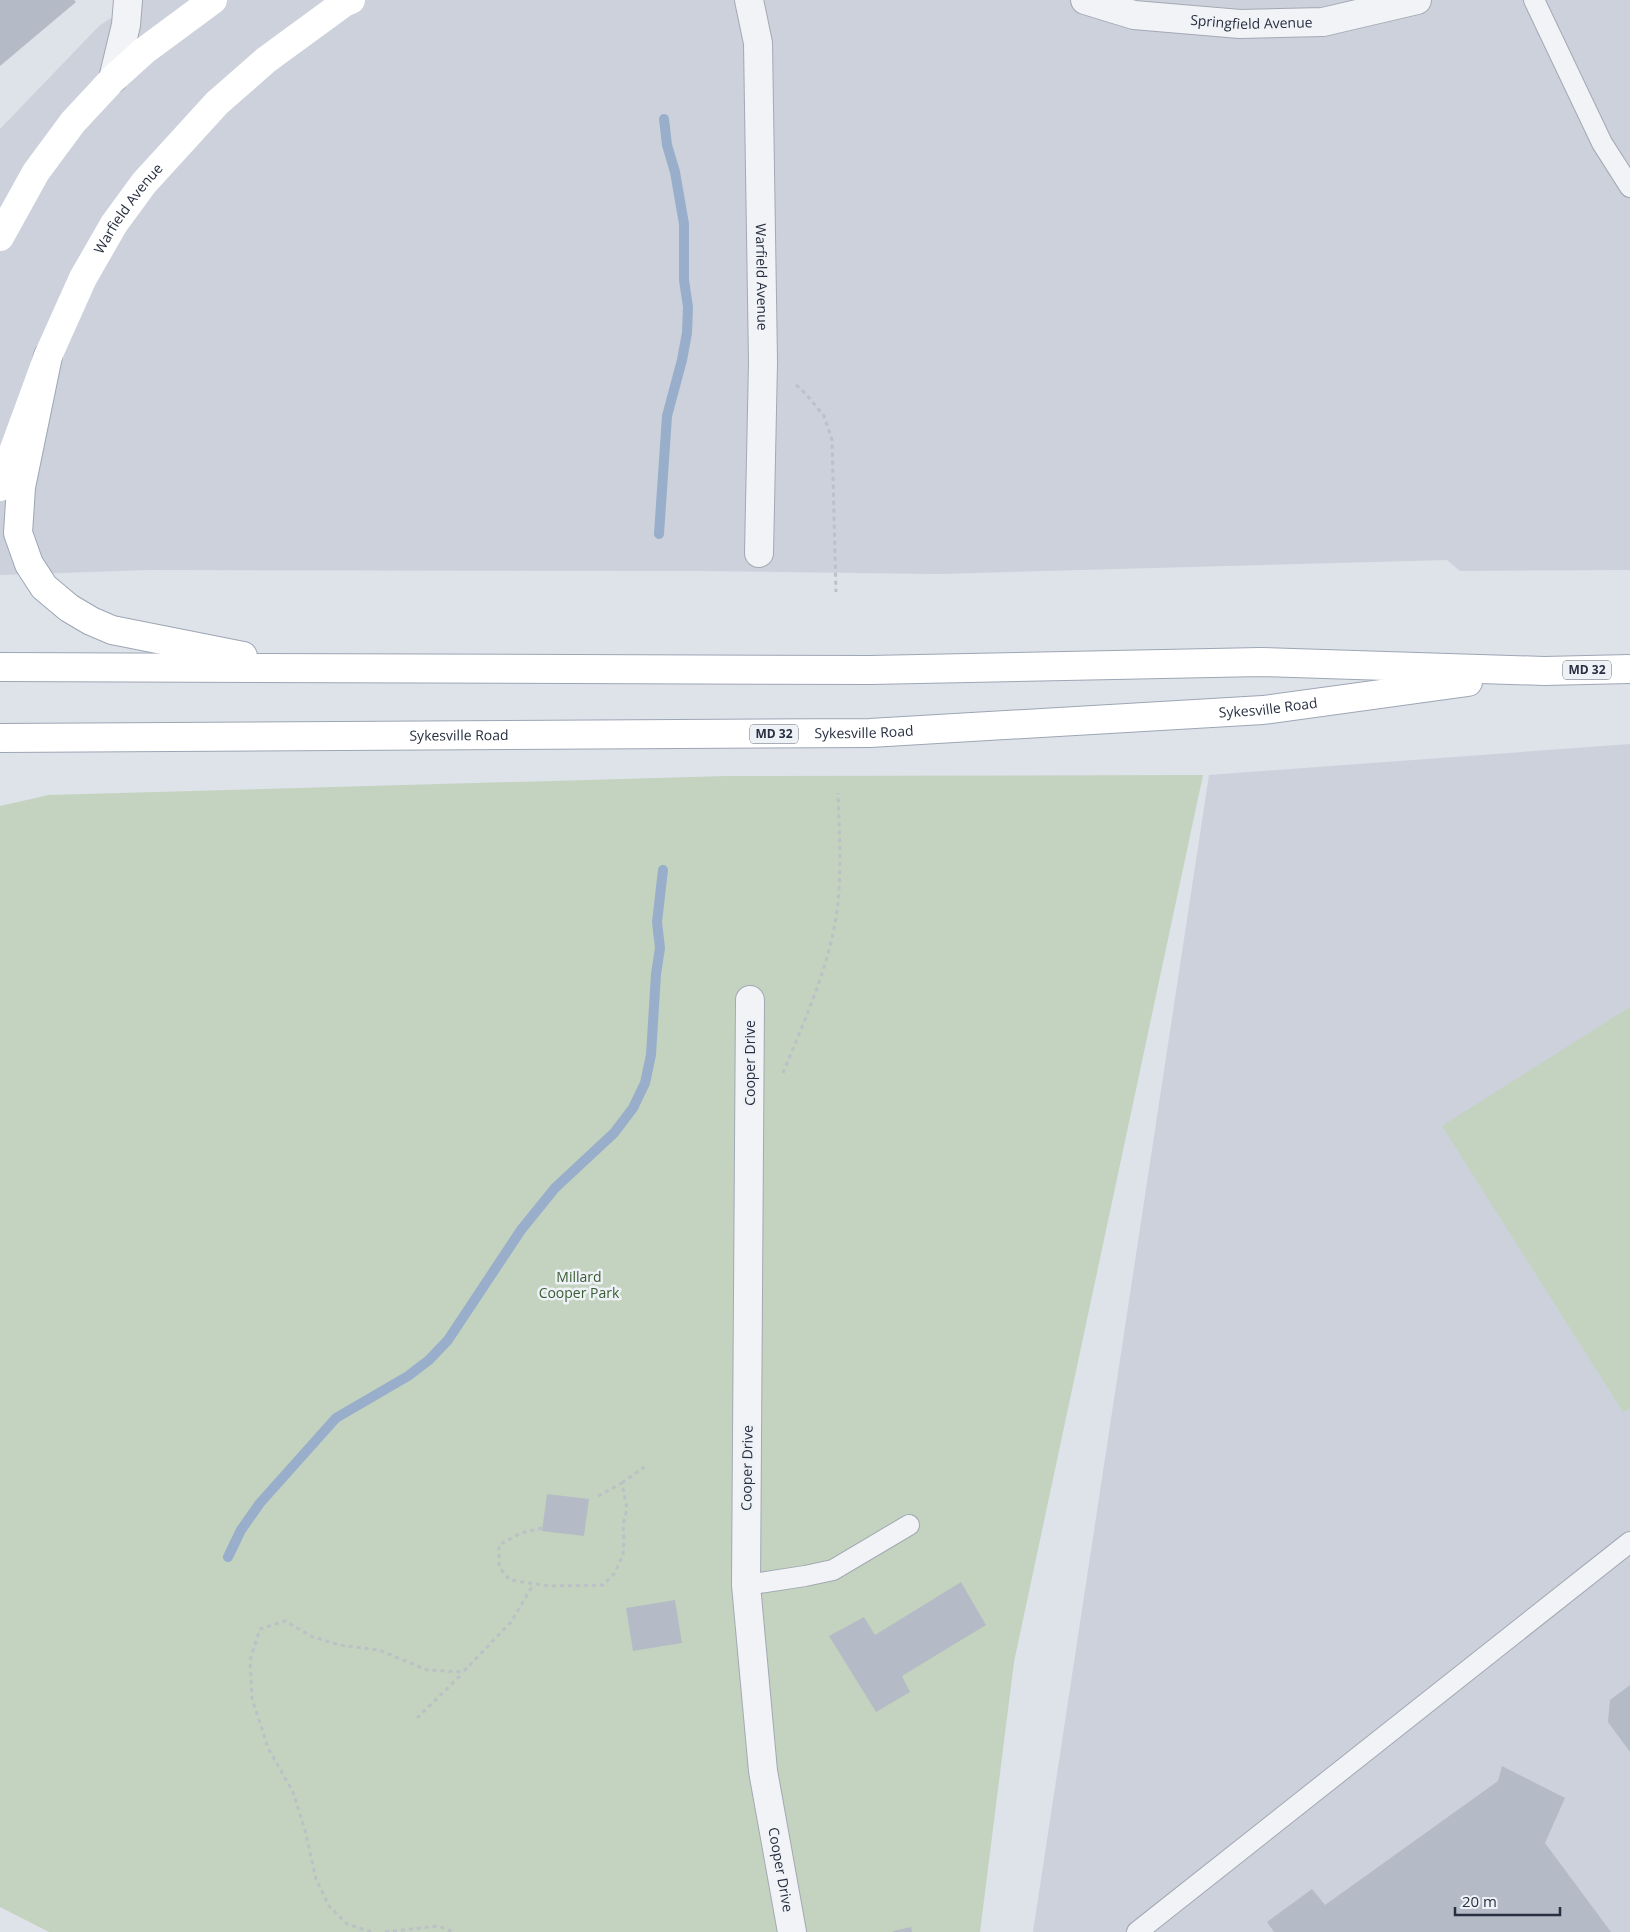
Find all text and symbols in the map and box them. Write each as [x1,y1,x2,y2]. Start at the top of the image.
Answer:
street label: Springfield Avenue [1190,10,1313,33]
street label: Warfield Avenue [89,159,167,257]
street label: Warfield Avenue [752,223,773,331]
road number: MD 32 [1563,660,1611,680]
street label: Sykesville Road [1218,693,1319,722]
street label: Sykesville Road [814,720,914,742]
road number: MD 32 [750,724,798,744]
street label: Sykesville Road [409,725,509,745]
street label: Cooper Drive [740,1020,759,1106]
park label: Millard Cooper Park [539,1267,620,1302]
street label: Cooper Drive [736,1425,757,1511]
street label: Cooper Drive [764,1826,798,1914]
scale bar [1455,1884,1560,1916]
text: 20 m [1462,1891,1497,1911]

